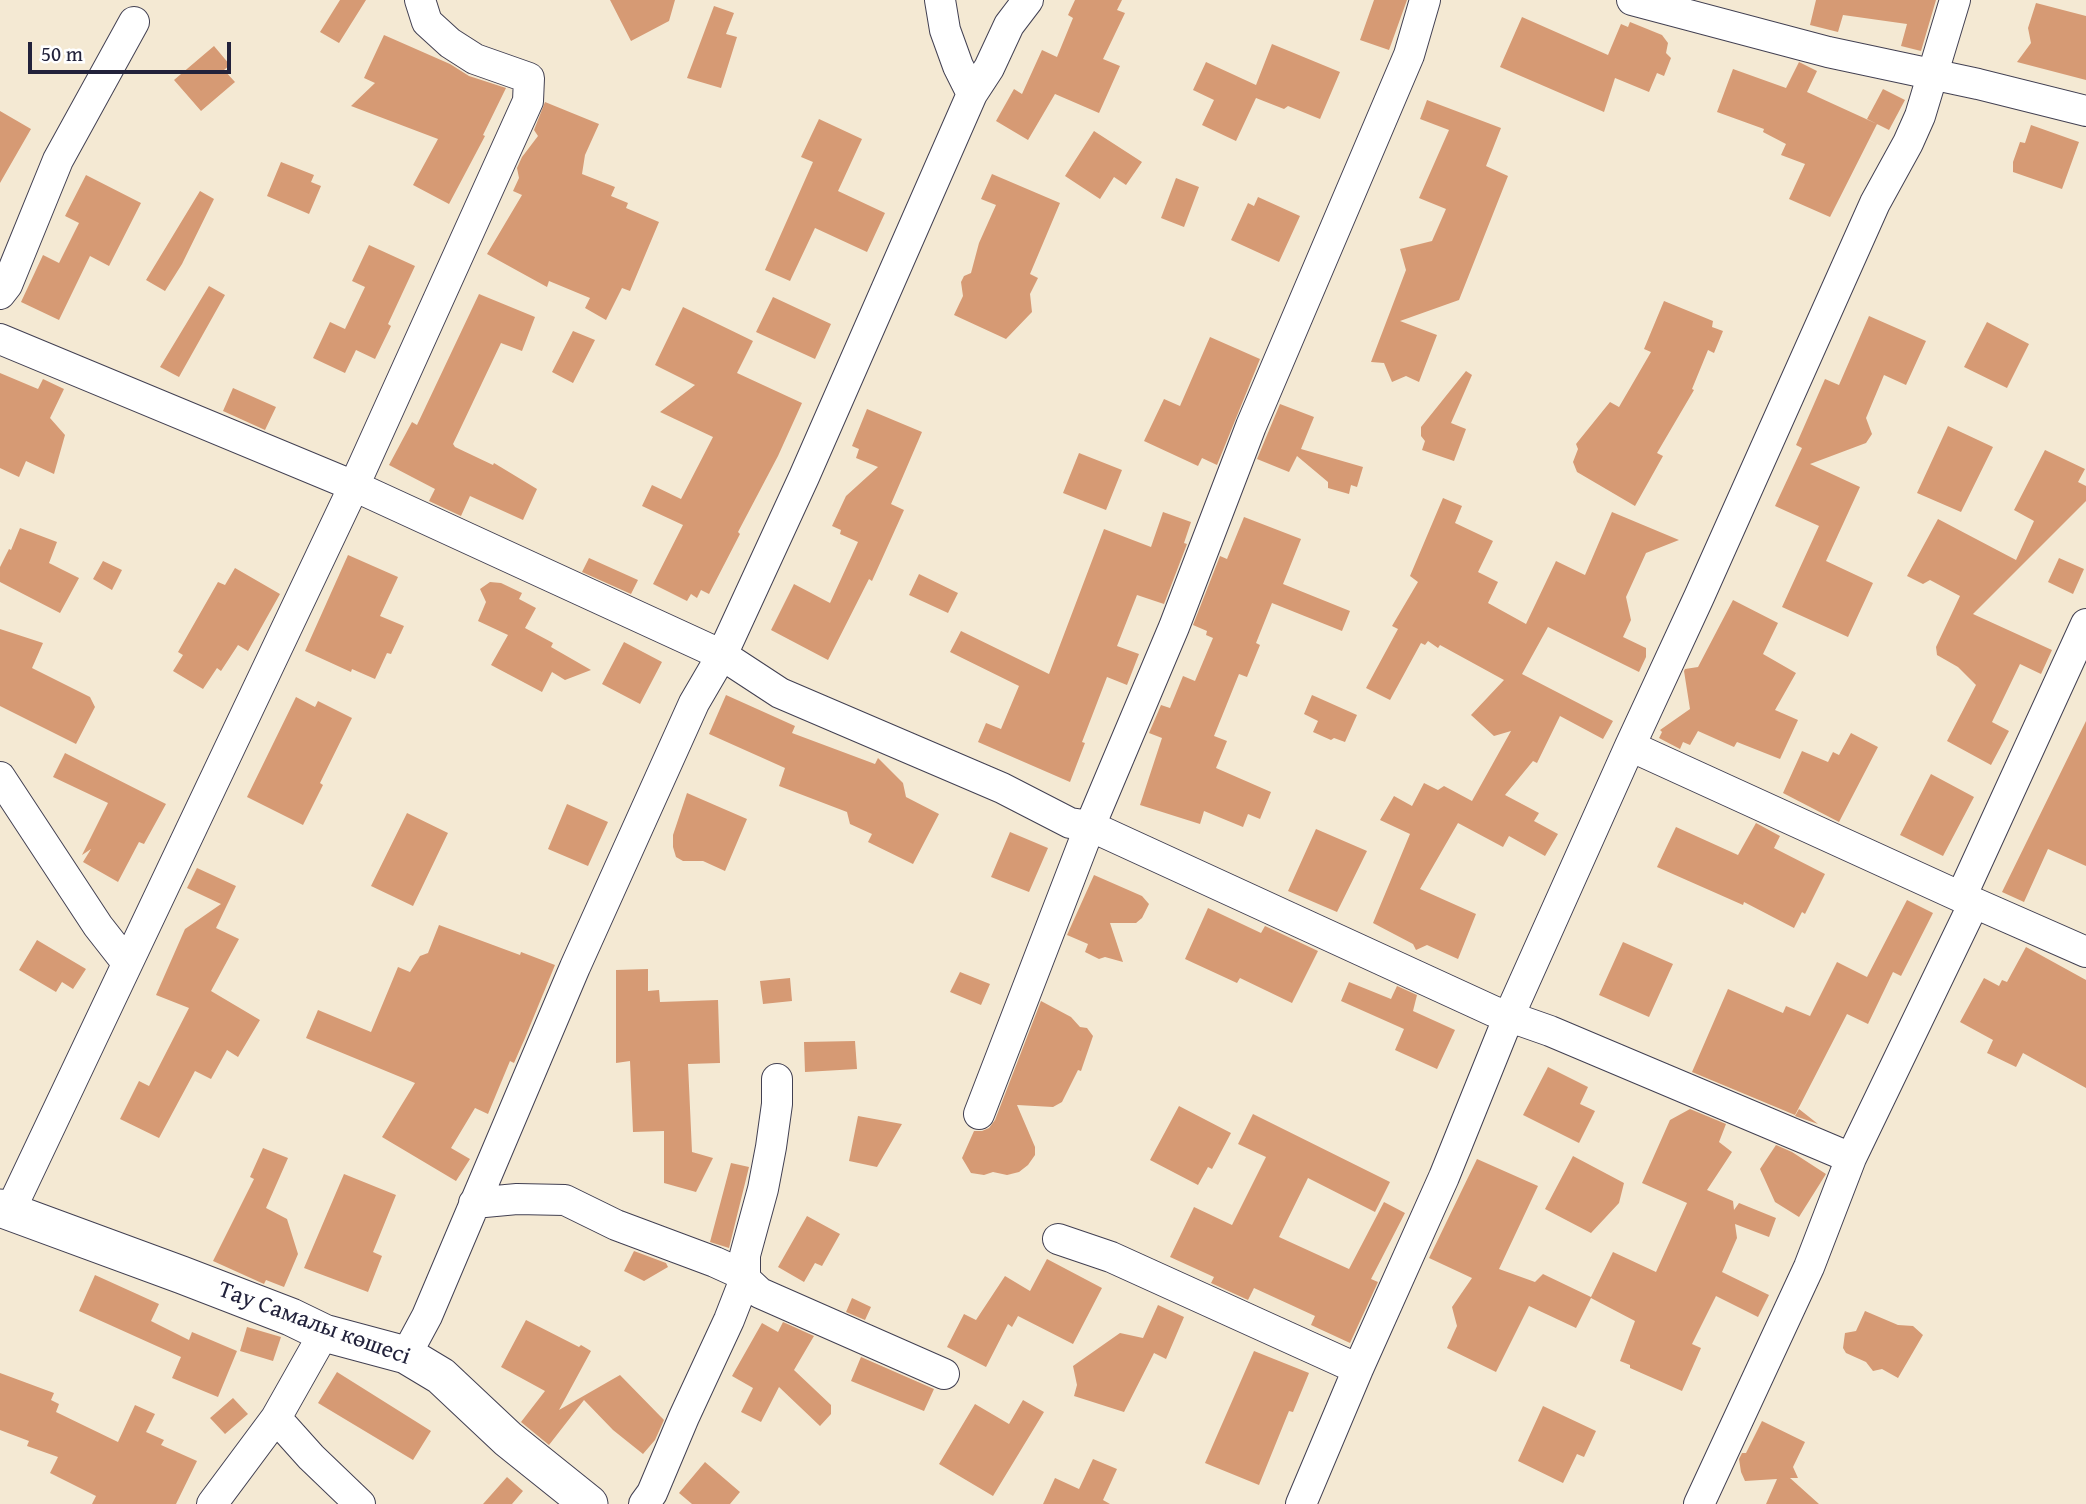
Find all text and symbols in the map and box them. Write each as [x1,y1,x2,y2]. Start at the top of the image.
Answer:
scale bar [32,28,234,72]
text: 50 m [41,38,83,69]
street label: Тау Самалы көшесі [214,1276,414,1372]

